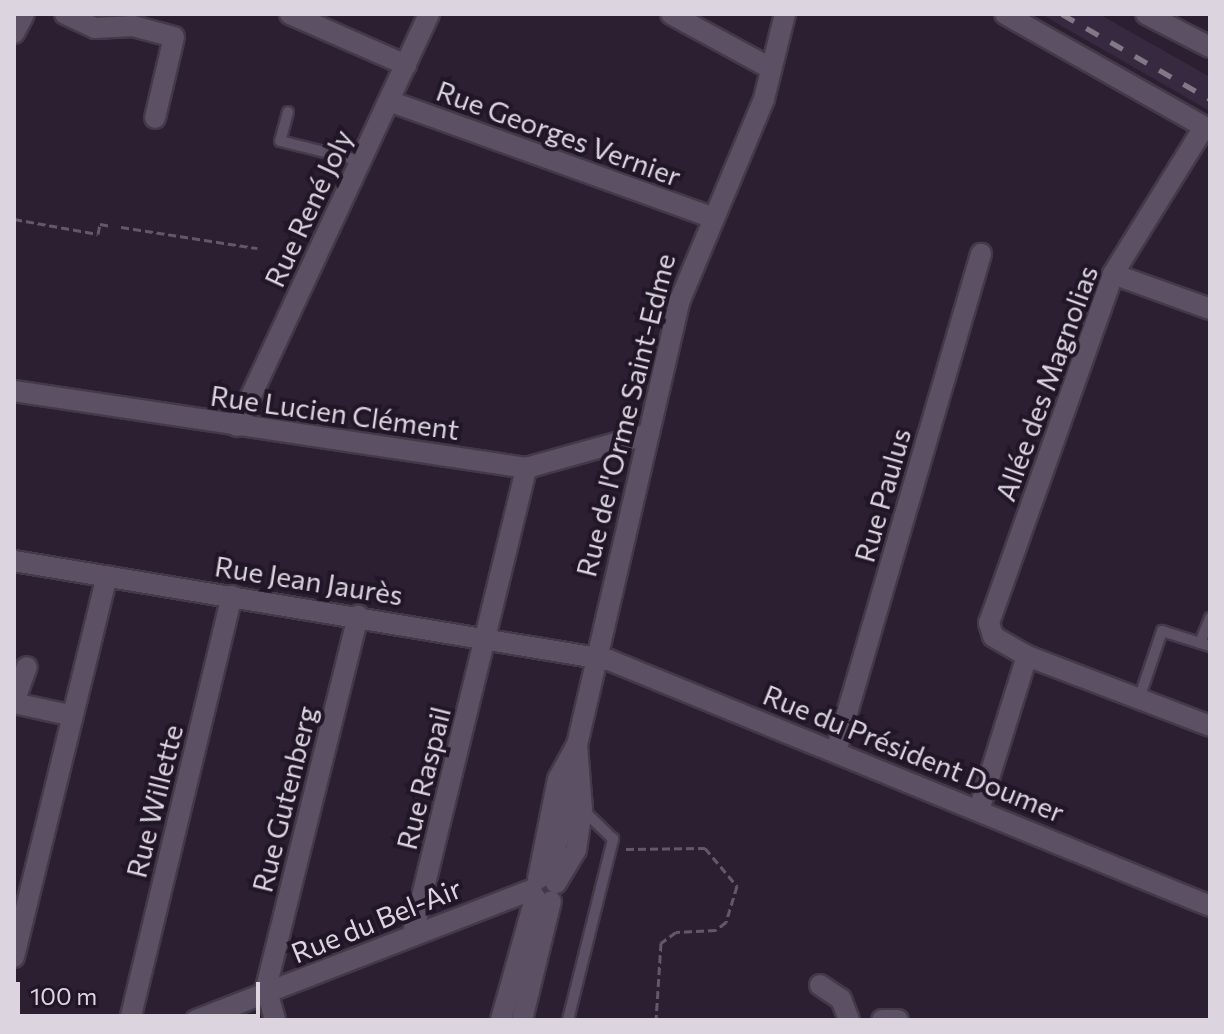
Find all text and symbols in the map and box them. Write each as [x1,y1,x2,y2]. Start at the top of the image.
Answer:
street label: Rue Georges Vernier [432,73,686,193]
street label: Rue René Joly [257,124,359,292]
street label: Rue de l'Orme Saint-Edme [569,250,681,580]
street label: Allée des Magnolias [988,261,1104,505]
street label: Rue Lucien Clément [208,378,462,446]
street label: Rue Paulus [847,424,917,566]
street label: Rue Jean Jaurès [213,549,405,611]
street label: Rue du Président Doumer [759,677,1069,829]
street label: Rue Gutenberg [245,703,323,895]
street label: Rue Raspail [389,703,457,853]
street label: Rue Willette [119,721,189,881]
street label: Rue du Bel-Air [286,871,466,969]
scale bar [20,966,264,1016]
text: 100 m [30,981,97,1010]

